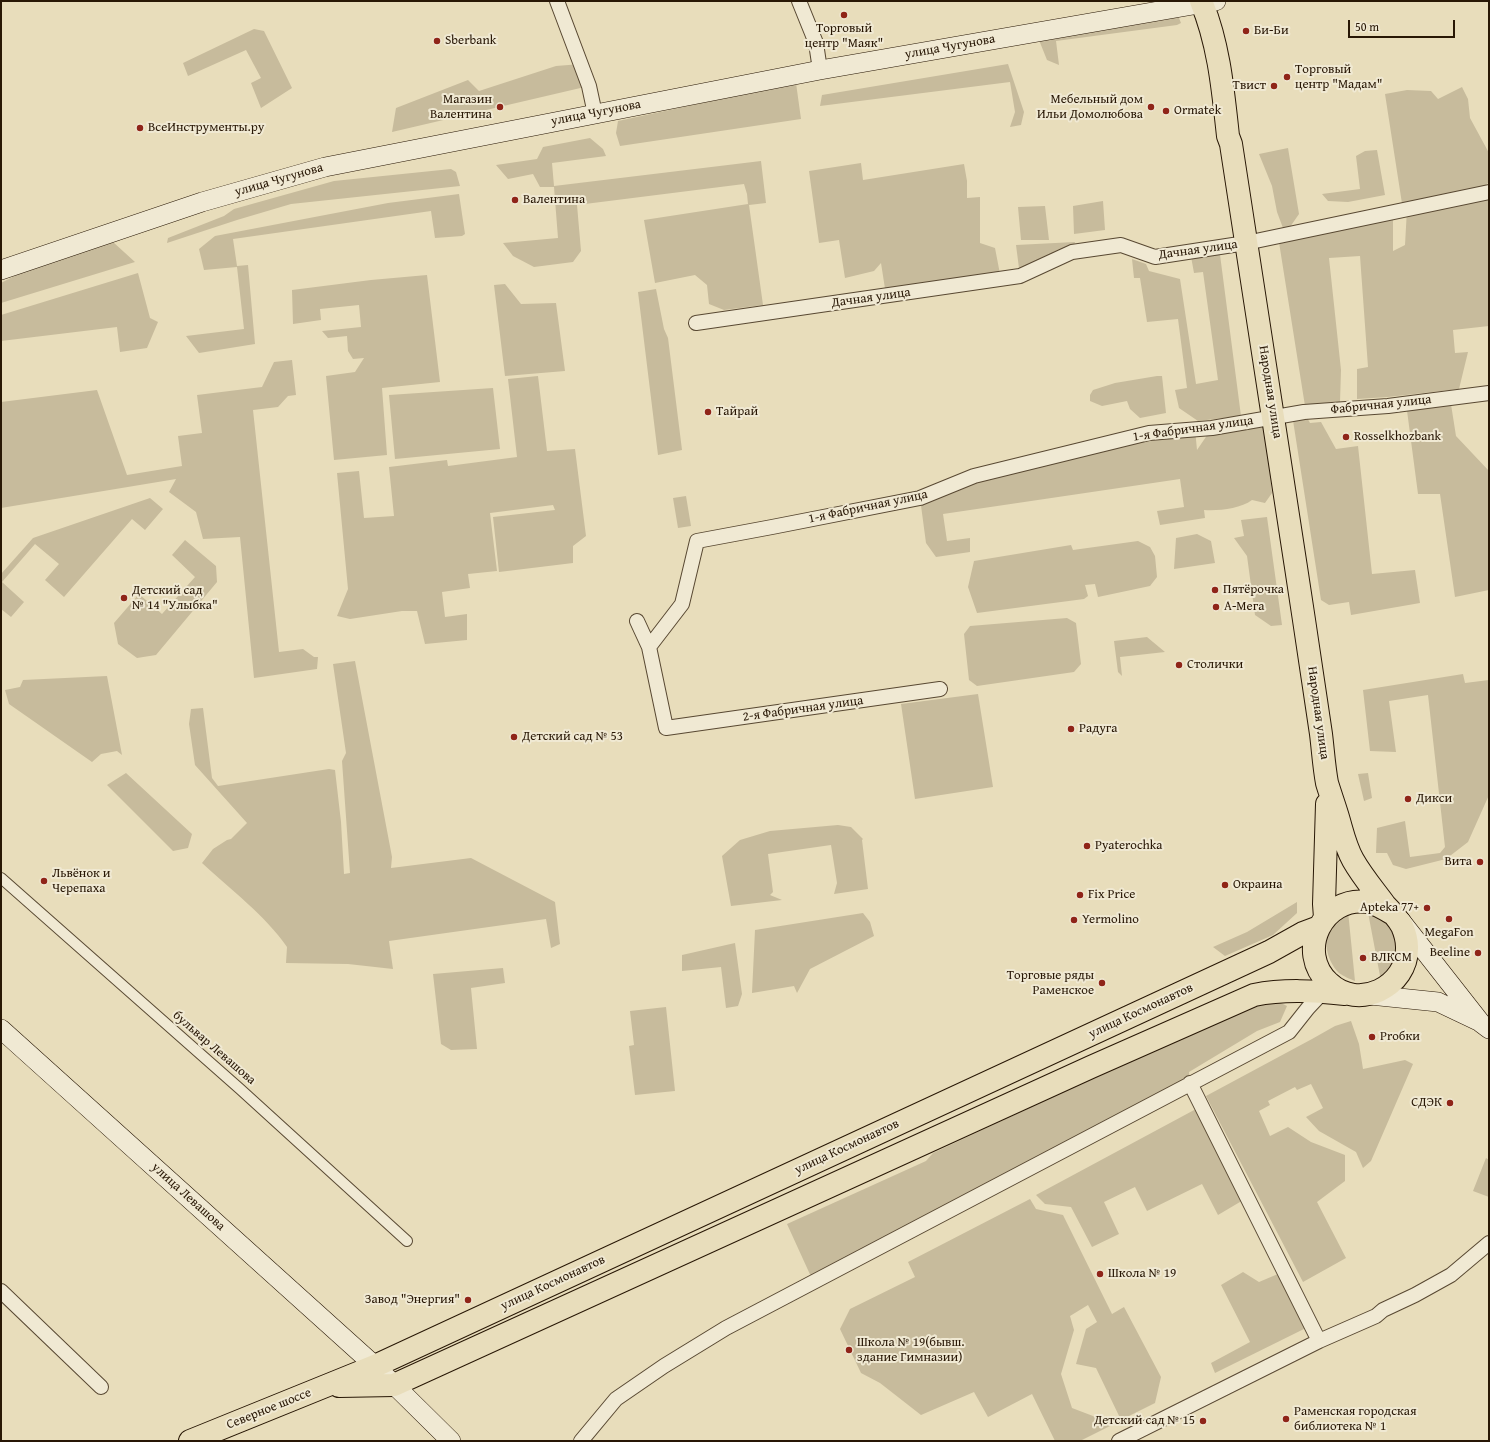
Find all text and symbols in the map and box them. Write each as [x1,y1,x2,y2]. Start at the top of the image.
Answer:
marker: Торговый центр "Маяк" [839,10,849,20]
scale bar [1350,12,1457,38]
text: 50 m [1355,18,1379,35]
place label: Торговый центр "Маяк" [805,21,883,52]
place label: Би-Би [1254,23,1289,39]
marker: Би-Би [1241,26,1251,36]
street label: улица Чугунова [904,31,996,63]
place label: Sberbank [445,33,496,49]
marker: Sberbank [432,36,442,46]
place label: Торговый центр "Мадам" [1295,62,1383,93]
marker: Торговый центр "Мадам" [1282,72,1292,82]
place label: Твист [1233,78,1266,94]
marker: Твист [1269,81,1279,91]
place label: Магазин Валентина [430,92,492,123]
place label: Мебельный дом Ильи Домолюбова [1037,92,1143,123]
street label: улица Чугунова [550,97,642,129]
marker: Магазин Валентина [495,102,505,112]
marker: Мебельный дом Ильи Домолюбова [1146,102,1156,112]
place label: Ormatek [1174,103,1221,119]
marker: Ormatek [1161,106,1171,116]
place label: ВсеИнструменты.ру [148,120,264,136]
marker: ВсеИнструменты.ру [135,123,145,133]
street label: улица Чугунова [233,160,325,200]
place label: Валентина [523,192,585,208]
marker: Валентина [510,195,520,205]
street label: Дачная улица [1157,237,1239,263]
street label: Дачная улица [830,285,912,311]
street label: Народная улица [1255,344,1285,440]
street label: Фабричная улица [1330,392,1432,418]
place label: Тайрай [716,404,758,420]
marker: Тайрай [703,407,713,417]
street label: 1-я Фабричная улица [1132,413,1254,445]
place label: Rosselkhozbank [1354,429,1441,445]
marker: Rosselkhozbank [1341,432,1351,442]
street label: 1-я Фабричная улица [807,487,929,527]
place label: Пятёрочка [1223,582,1284,598]
place label: Детский сад № 14 "Улыбка" [132,583,218,614]
marker: Пятёрочка [1210,585,1220,595]
marker: Детский сад № 14 "Улыбка" [119,593,129,603]
place label: А-Мега [1224,599,1264,615]
marker: А-Мега [1211,602,1221,612]
place label: Столички [1187,657,1243,673]
marker: Столички [1174,660,1184,670]
street label: Народная улица [1304,665,1332,761]
street label: 2-я Фабричная улица [742,693,864,725]
place label: Радуга [1079,721,1118,737]
marker: Радуга [1066,724,1076,734]
place label: Детский сад № 53 [522,729,623,745]
marker: Детский сад № 53 [509,732,519,742]
place label: Дикси [1416,791,1452,807]
marker: Дикси [1403,794,1413,804]
place label: Pyaterochka [1095,838,1163,854]
marker: Pyaterochka [1082,841,1092,851]
place label: Вита [1444,854,1472,870]
marker: Вита [1475,857,1485,867]
place label: Львёнок и Черепаха [52,866,110,897]
marker: Львёнок и Черепаха [39,876,49,886]
place label: Окраина [1233,877,1282,893]
marker: Окраина [1220,880,1230,890]
place label: Fix Price [1088,887,1135,903]
marker: Fix Price [1075,890,1085,900]
place label: Apteka 77+ [1360,900,1419,916]
marker: Apteka 77+ [1422,903,1432,913]
place label: Yermolino [1082,912,1139,928]
marker: MegaFon [1444,914,1454,924]
marker: Yermolino [1069,915,1079,925]
place label: MegaFon [1424,925,1474,941]
place label: Beeline [1430,945,1470,961]
marker: Beeline [1473,948,1483,958]
place label: ВЛКСМ [1371,950,1412,966]
marker: ВЛКСМ [1358,953,1368,963]
place label: Торговые ряды Раменское [1007,968,1094,999]
marker: Торговые ряды Раменское [1097,978,1107,988]
street label: улица Космонавтов [1086,980,1196,1042]
street label: бульвар Левашова [169,1008,259,1088]
place label: Proбки [1380,1029,1420,1045]
marker: Proбки [1367,1032,1377,1042]
place label: СДЭК [1411,1095,1442,1111]
marker: СДЭК [1445,1098,1455,1108]
street label: улица Космонавтов [792,1116,902,1178]
street label: улица Левашова [148,1160,228,1234]
street label: улица Космонавтов [498,1252,608,1314]
place label: Школа № 19 [1108,1266,1176,1282]
marker: Школа № 19 [1095,1269,1105,1279]
place label: Завод "Энергия" [365,1292,460,1308]
marker: Завод "Энергия" [463,1295,473,1305]
place label: Школа № 19(бывш. здание Гимназии) [857,1335,964,1366]
marker: Школа № 19(бывш. здание Гимназии) [844,1345,854,1355]
street label: Северное шоссе [224,1385,314,1433]
place label: Раменская городская библиотека № 1 [1294,1404,1416,1435]
place label: Детский сад № 15 [1094,1413,1195,1429]
marker: Раменская городская библиотека № 1 [1281,1414,1291,1424]
marker: Детский сад № 15 [1198,1416,1208,1426]

